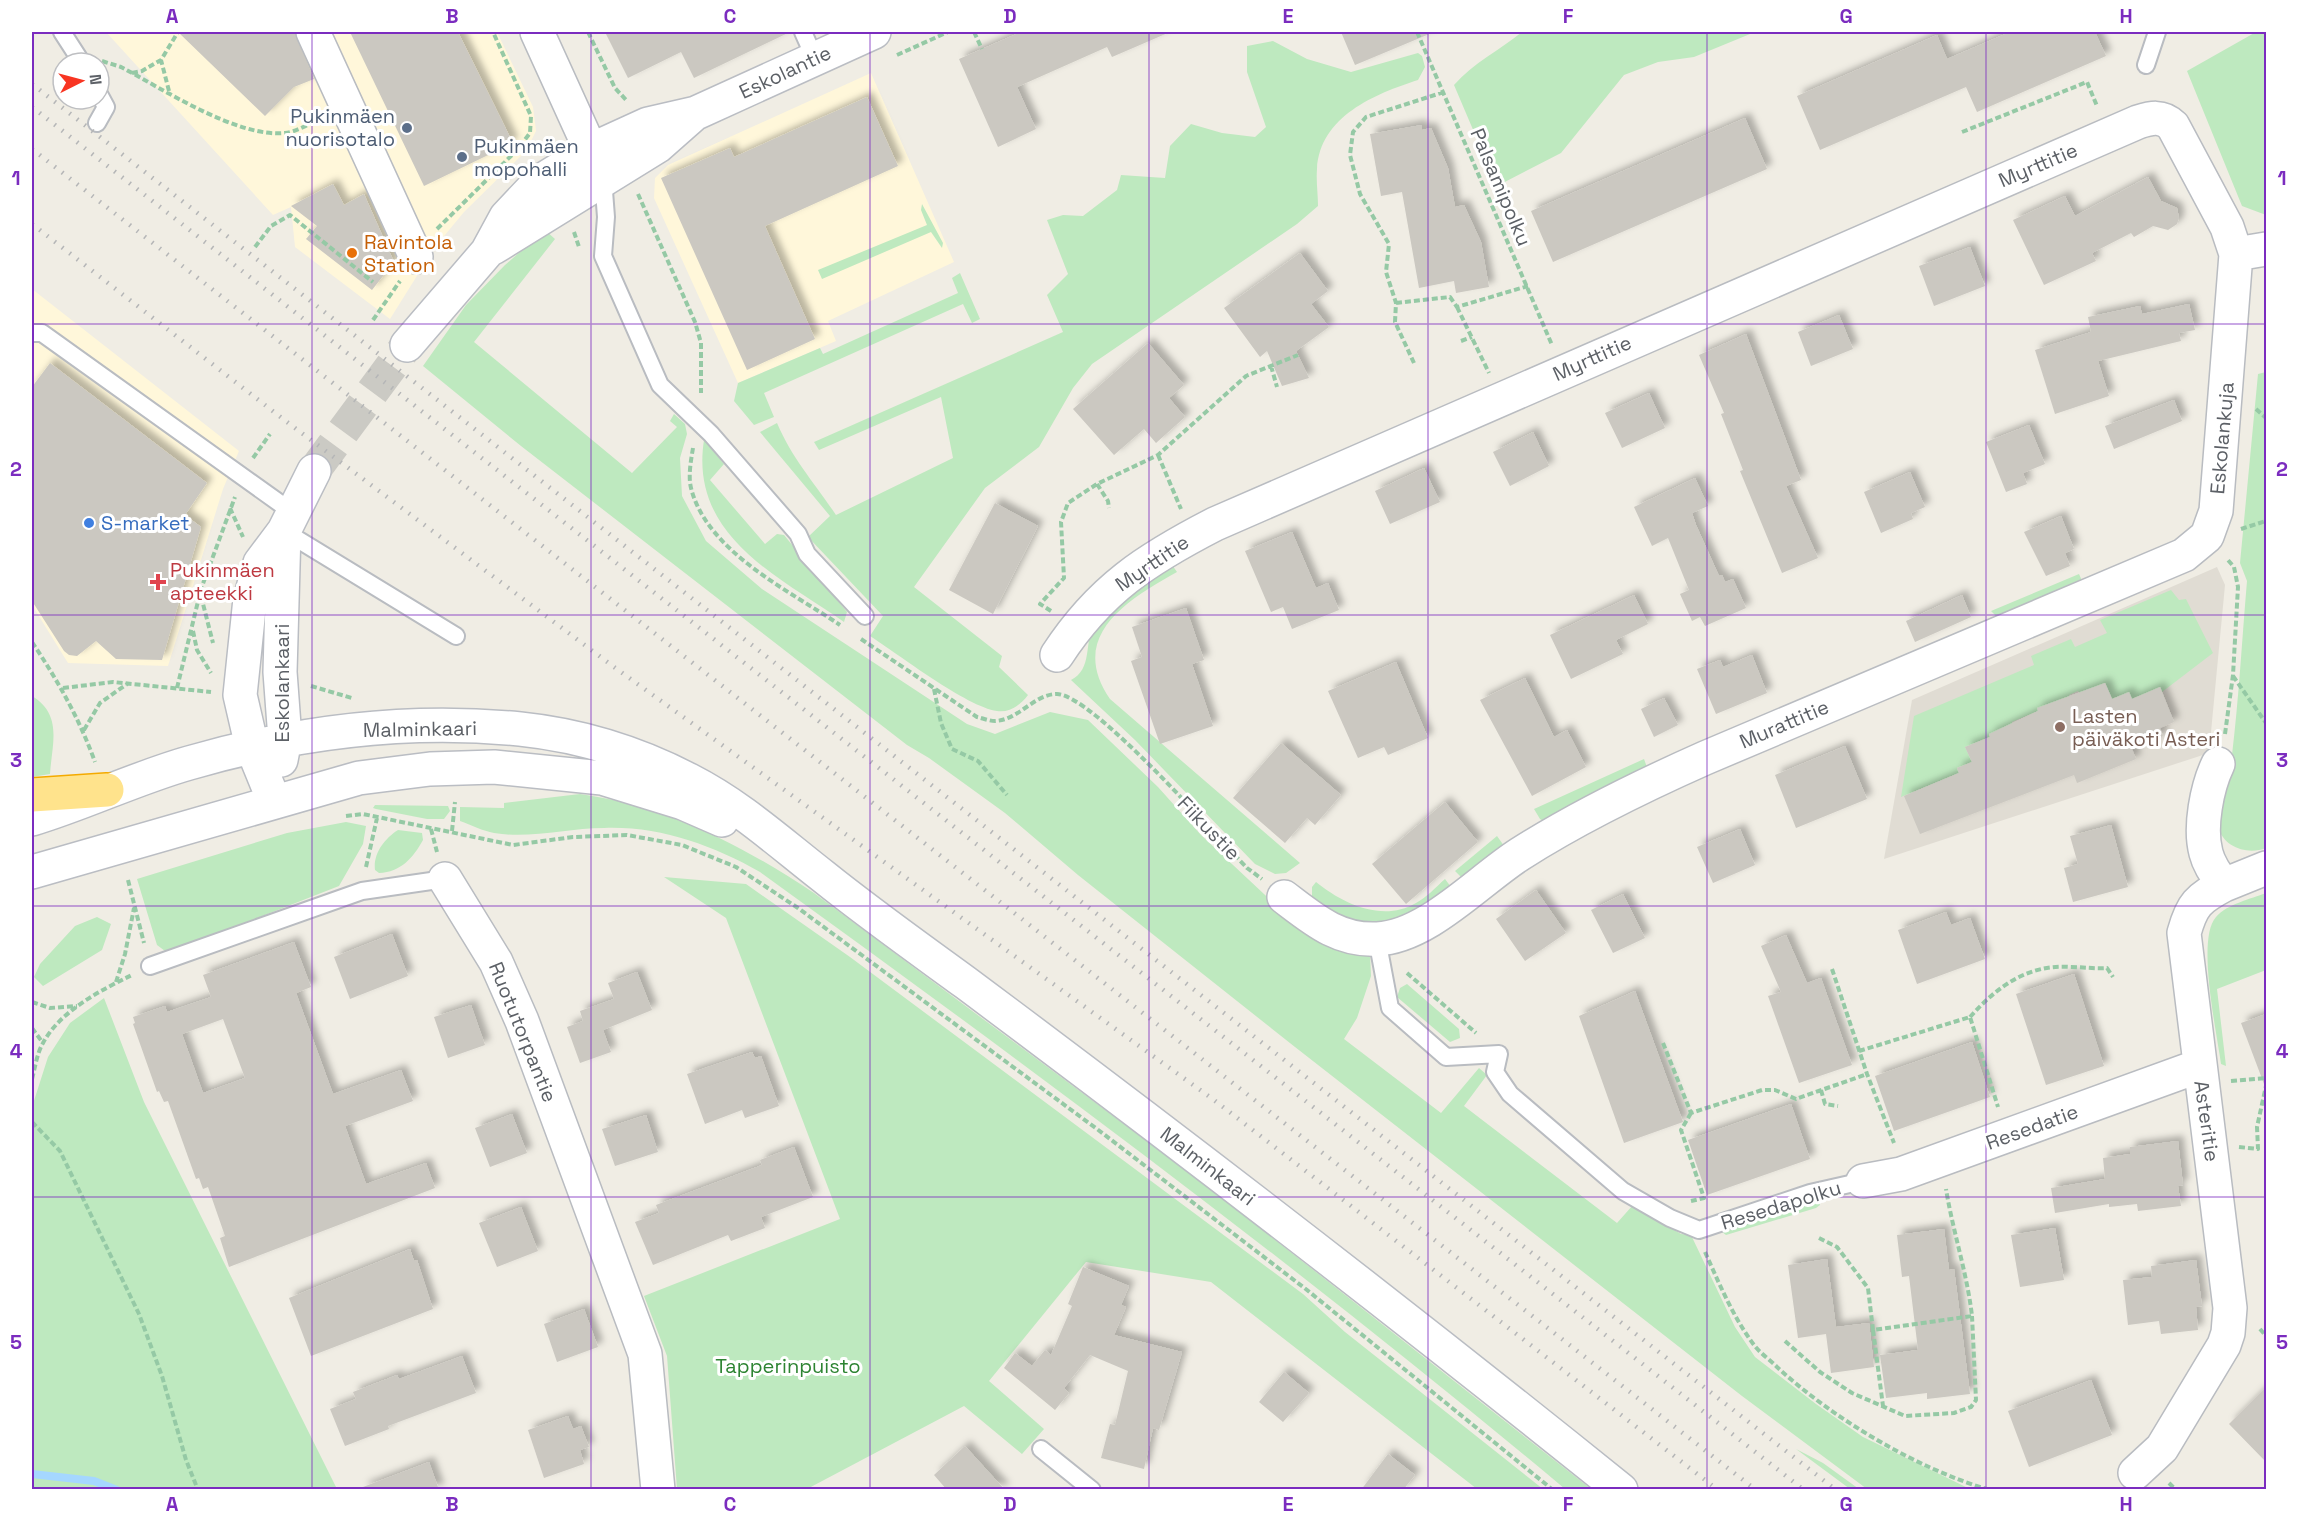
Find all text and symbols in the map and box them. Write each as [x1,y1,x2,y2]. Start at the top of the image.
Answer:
text: A [166,3,179,29]
text: B [445,3,459,29]
text: C [724,3,737,29]
text: D [1003,3,1017,29]
text: E [1282,3,1294,29]
text: F [1563,3,1574,29]
text: G [1839,3,1853,29]
text: H [2119,3,2133,29]
street label: Eskolantie [735,39,835,105]
north arrow [51,51,111,111]
text: N [84,73,106,86]
place label: Pukinmäen nuorisotalo [285,103,395,152]
marker: Pukinmäen nuorisotalo [400,121,414,135]
street label: Palsamipolku [1465,124,1537,250]
place label: Pukinmäen mopohalli [474,133,579,182]
street label: Myrttitie [1994,137,2082,193]
marker: Pukinmäen mopohalli [455,150,469,164]
text: 1 [11,165,21,191]
text: 1 [2277,165,2287,191]
place label: Ravintola Station [364,229,453,278]
marker: Ravintola Station [345,246,359,260]
street label: Myrttitie [1549,329,1635,387]
street label: Eskolankuja [2204,381,2240,495]
text: 2 [10,456,22,482]
text: 2 [2276,456,2288,482]
place label: S-market [101,510,189,536]
marker: S-market [82,516,96,530]
street label: Myrttitie [1110,529,1194,597]
place label: Pukinmäen apteekki [170,557,275,606]
marker: Pukinmäen apteekki [151,575,165,589]
street label: Eskolankaari [269,623,295,743]
street label: Murattitie [1735,694,1833,754]
place label: Lasten päiväkoti Asteri [2072,703,2220,752]
street label: Malminkaari [363,715,477,743]
marker: Lasten päiväkoti Asteri [2053,720,2067,734]
text: 3 [10,747,22,773]
text: 3 [2276,747,2288,773]
street label: Fiikustie [1172,790,1246,866]
street label: Ruotutorpantie [483,958,563,1106]
text: 4 [10,1038,23,1064]
text: 4 [2276,1038,2289,1064]
street label: Asteritie [2188,1079,2226,1163]
street label: Resedatie [1982,1098,2082,1156]
street label: Malminkaari [1155,1121,1261,1211]
street label: Resedapolku [1718,1174,1844,1236]
text: 5 [10,1329,22,1355]
text: 5 [2276,1329,2288,1355]
park label: Tapperinpuisto [715,1353,861,1379]
text: A [166,1491,179,1517]
text: B [445,1491,459,1517]
text: C [724,1491,737,1517]
text: D [1003,1491,1017,1517]
text: E [1282,1491,1294,1517]
text: F [1563,1491,1574,1517]
text: G [1839,1491,1853,1517]
text: H [2119,1491,2133,1517]

